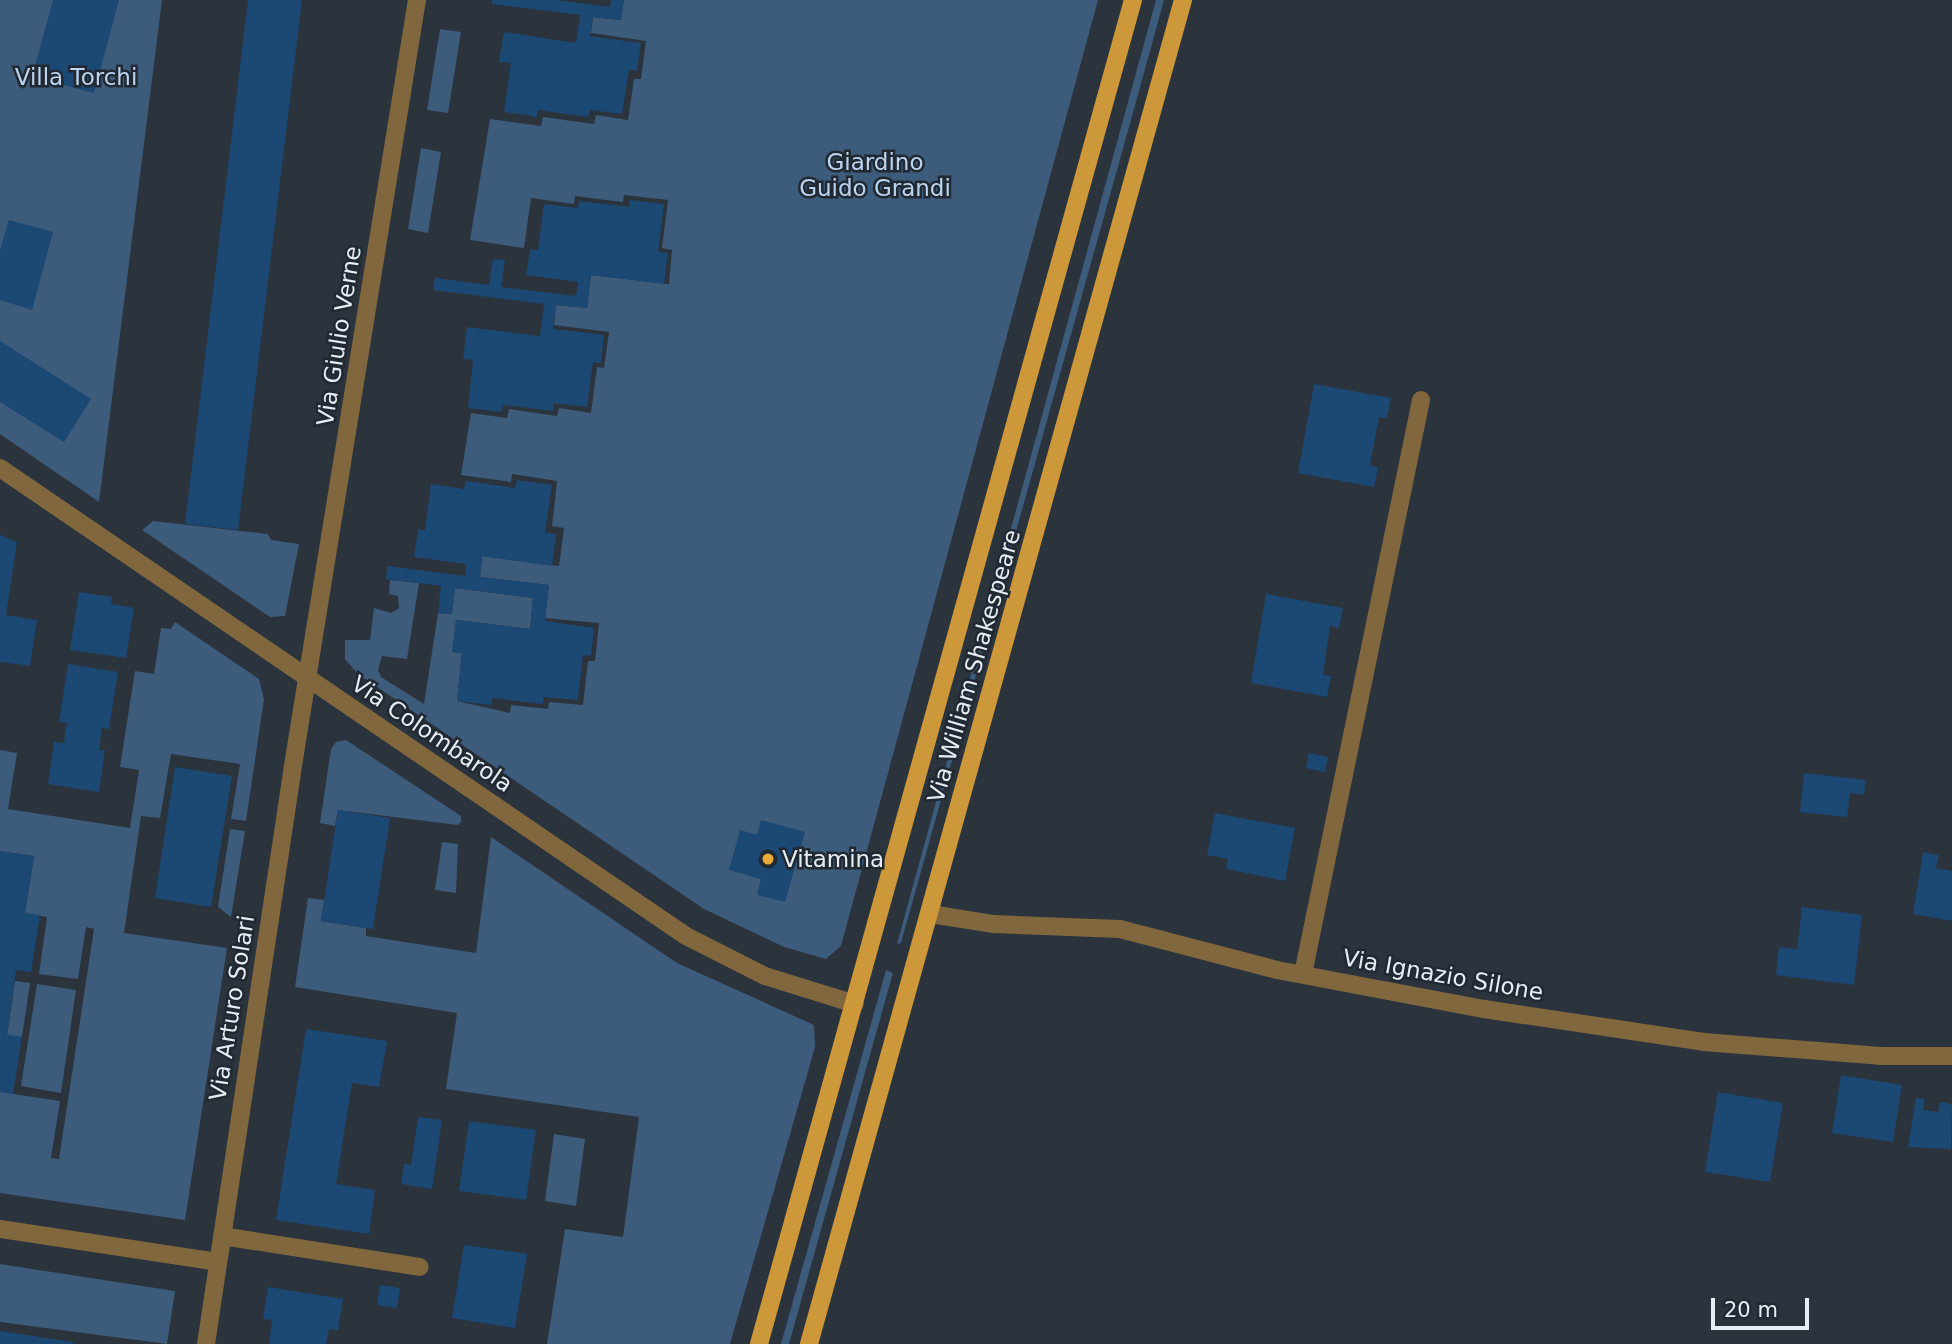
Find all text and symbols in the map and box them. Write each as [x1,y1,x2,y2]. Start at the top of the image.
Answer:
park label: Villa Torchi [15,63,137,91]
park label: Giardino Guido Grandi [799,148,951,202]
street label: Via Giulio Verne [311,244,367,428]
street label: Via William Shakespeare [922,526,1026,806]
street label: Via Colombarola [346,670,518,798]
place label: Vitamina [782,845,884,873]
marker: Vitamina [760,851,776,867]
street label: Via Arturo Solari [204,913,260,1103]
street label: Via Ignazio Silone [1341,944,1545,1006]
scale bar [1714,1284,1812,1328]
text: 20 m [1724,1298,1778,1322]

